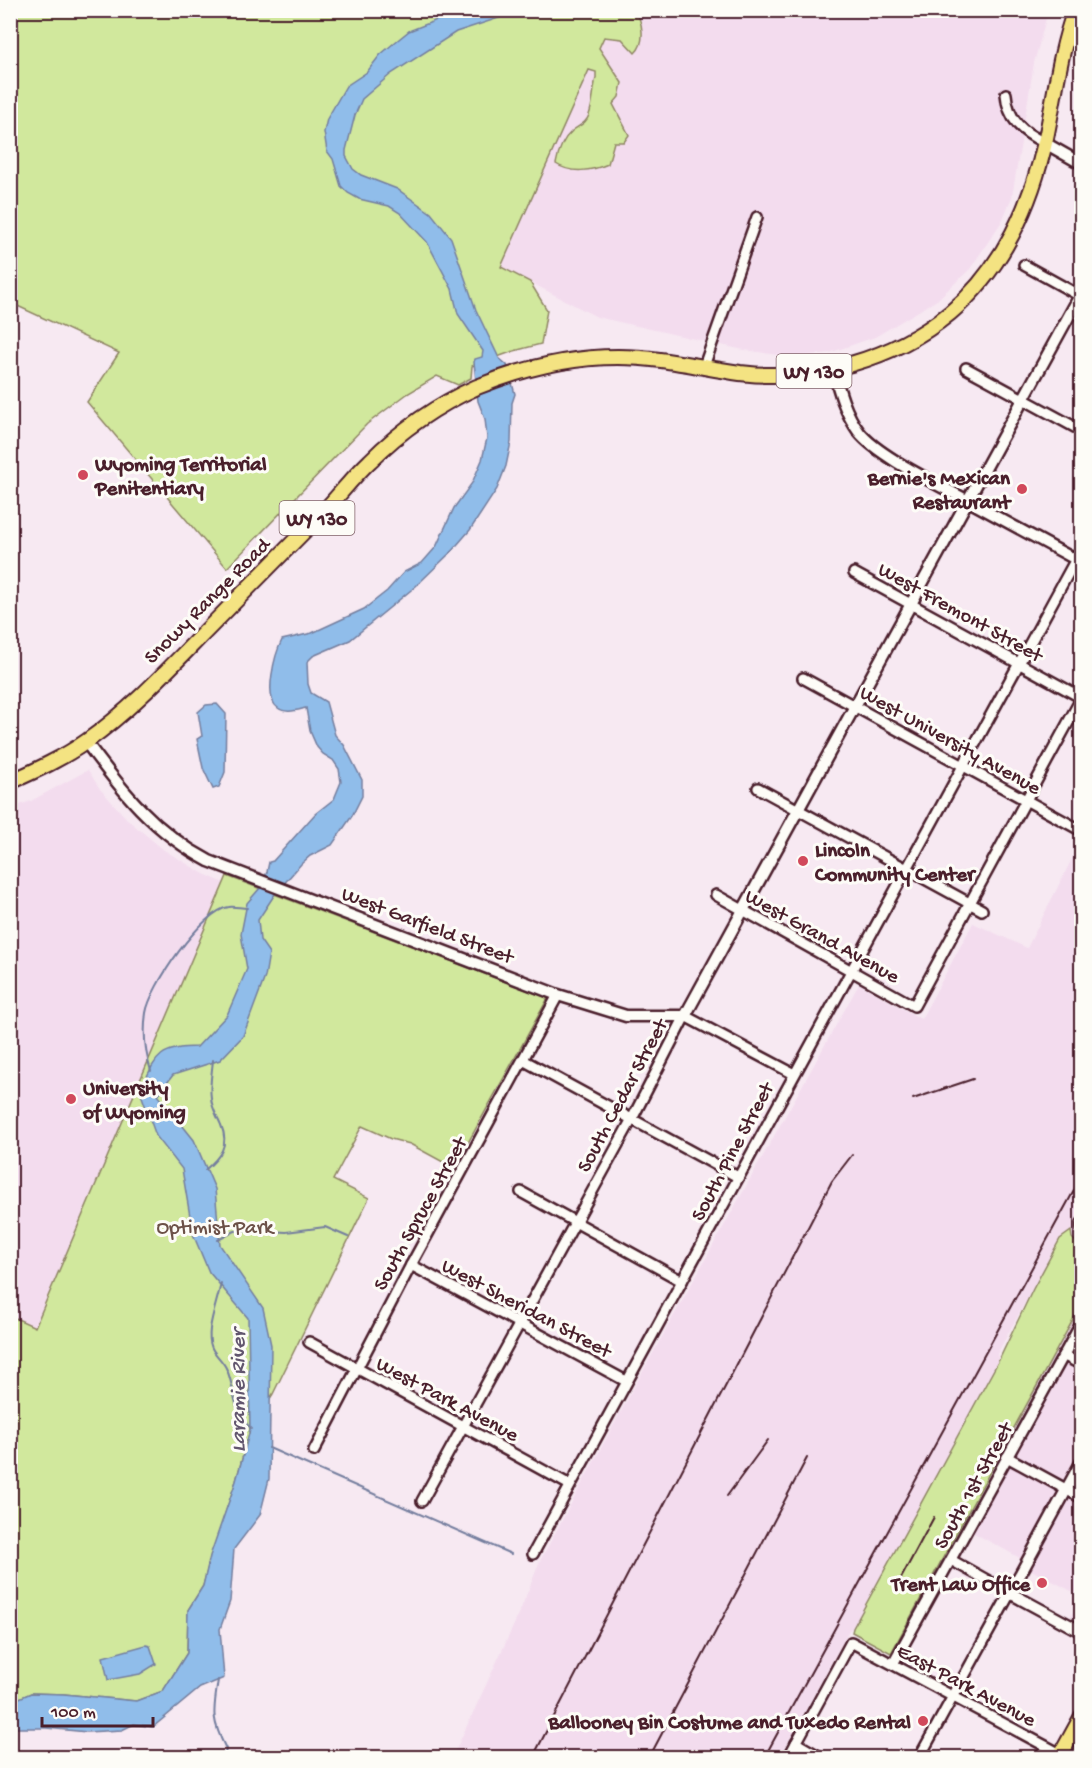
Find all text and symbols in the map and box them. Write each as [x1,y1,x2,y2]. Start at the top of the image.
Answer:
road number: WY 130 [776,354,852,388]
place label: Wyoming Territorial Penitentiary [94,454,267,503]
marker: Wyoming Territorial Penitentiary [76,468,90,482]
place label: Bernie's Mexican Restaurant [867,468,1012,517]
marker: Bernie's Mexican Restaurant [1015,482,1029,496]
road number: WY 130 [280,501,354,535]
street label: Snowy Range Road [140,533,278,671]
street label: West Fremont Street [873,558,1048,671]
street label: West University Avenue [854,682,1045,803]
place label: Lincoln Community Center [814,840,977,889]
marker: Lincoln Community Center [796,854,810,868]
street label: West Garfield Street [337,883,518,972]
street label: West Grand Avenue [740,885,904,991]
street label: South Cedar Street [573,1014,676,1178]
street label: South Pine Street [687,1077,782,1226]
place label: University of Wyoming [82,1078,186,1127]
marker: University of Wyoming [64,1092,78,1106]
street label: South Spruce Street [370,1131,476,1296]
park label: Optimist Park [157,1217,276,1242]
street label: West Sheridan Street [436,1255,617,1367]
water label: Laramie River [227,1326,253,1452]
street label: West Park Avenue [371,1353,523,1450]
street label: South 1st Street [930,1417,1021,1554]
place label: Trent Law Office [890,1574,1031,1599]
marker: Trent Law Office [1035,1576,1049,1590]
street label: East Park Avenue [891,1640,1040,1735]
scale bar [42,1690,153,1728]
text: 100 m [50,1703,96,1724]
place label: Ballooney Bin Costume and Tuxedo Rental [547,1712,911,1737]
marker: Ballooney Bin Costume and Tuxedo Rental [916,1714,930,1728]

